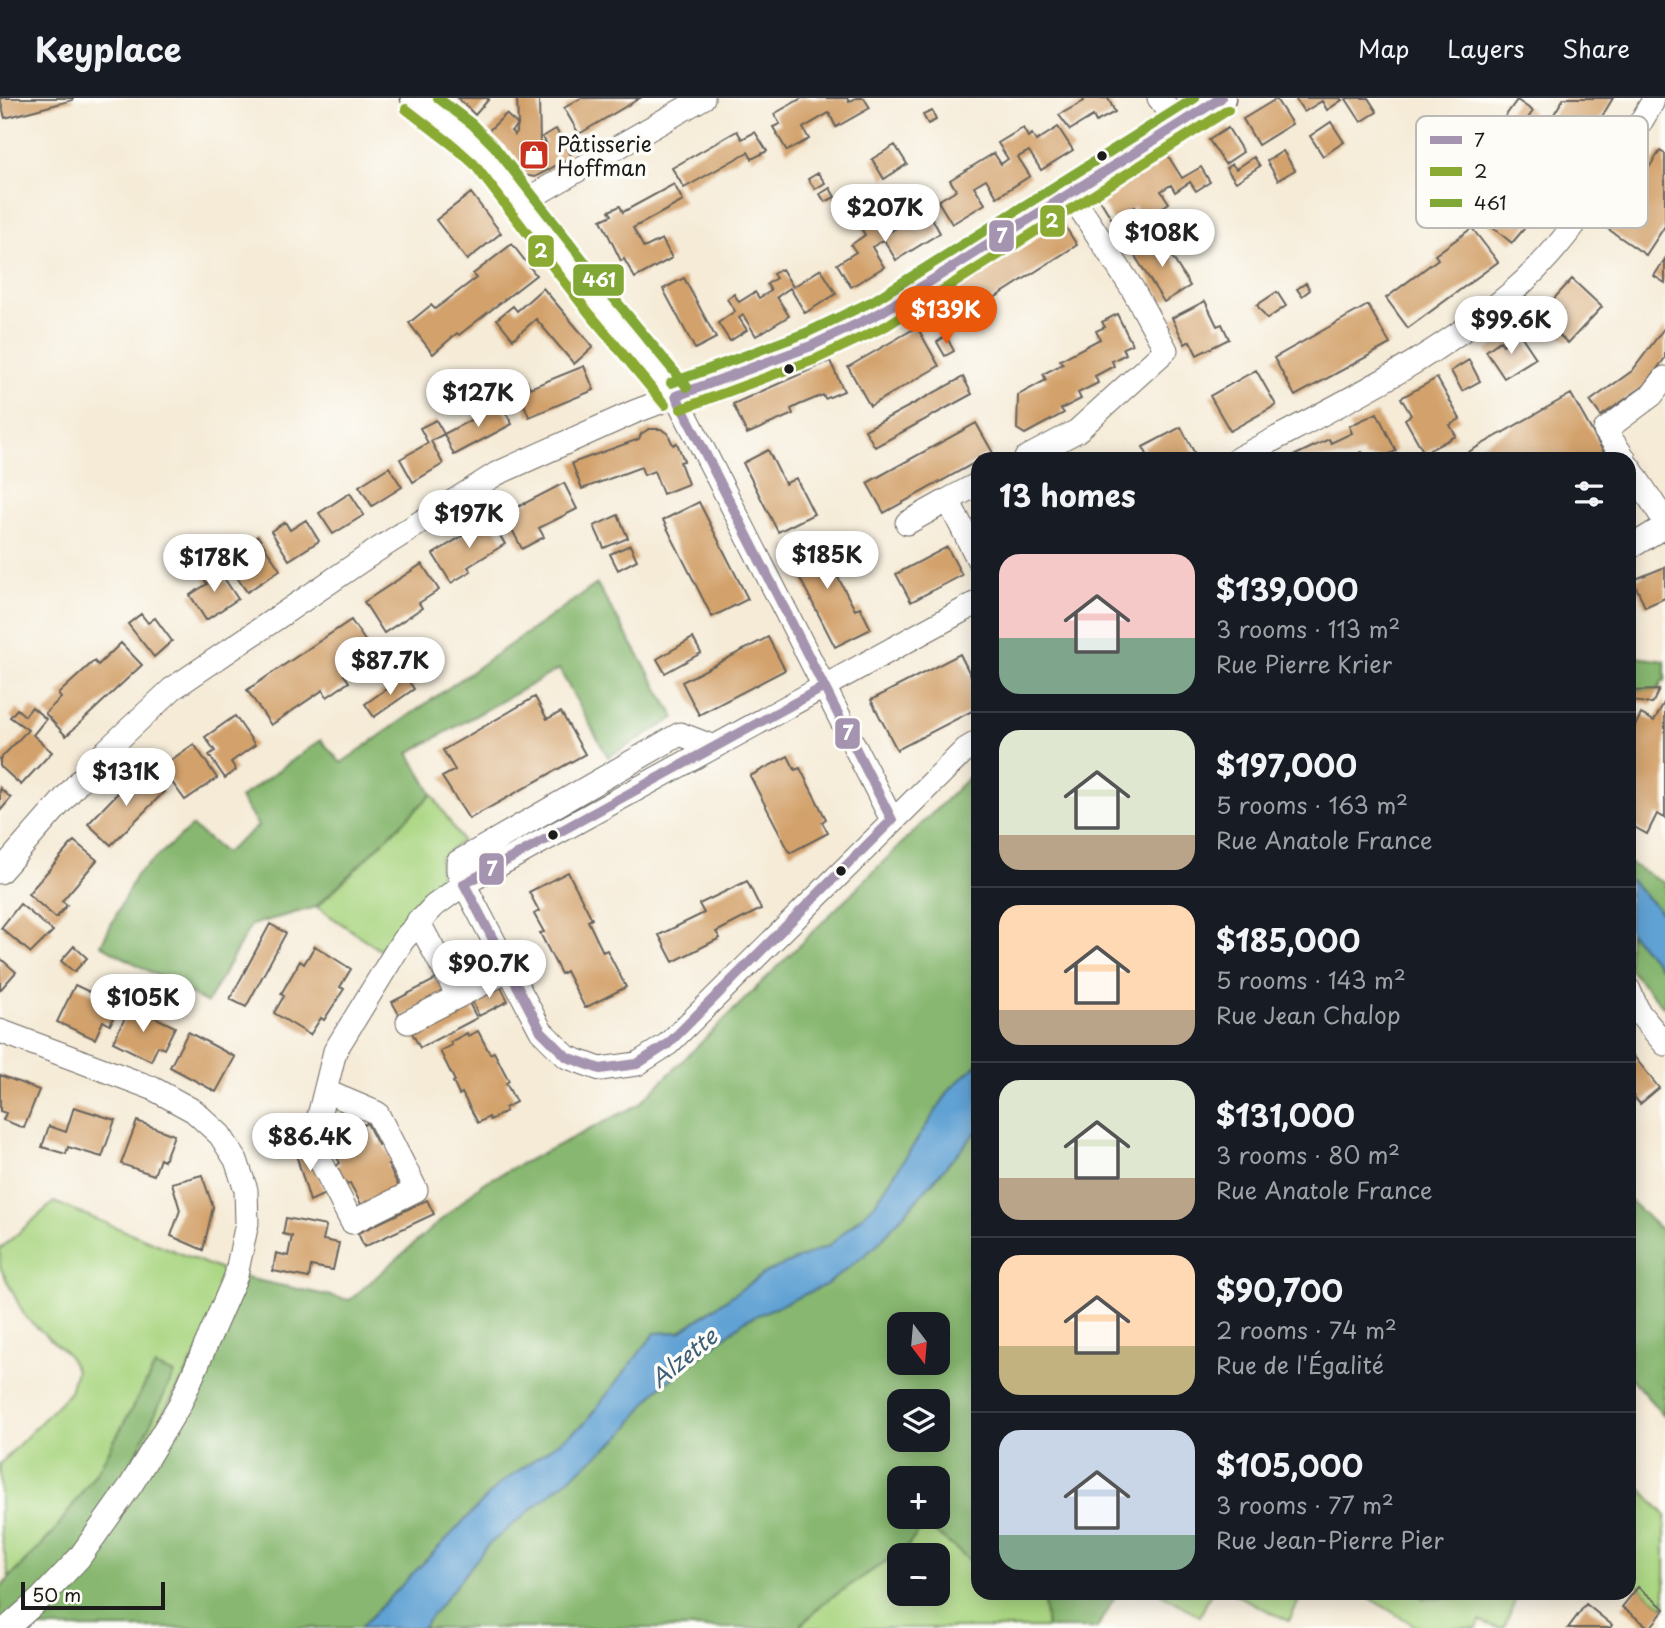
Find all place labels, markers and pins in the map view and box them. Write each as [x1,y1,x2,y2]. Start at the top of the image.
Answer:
place label: Pâtisserie Hoffman [557,127,652,183]
shop icon: Pâtisserie Hoffman [517,138,551,172]
unlabelled marker [1095,149,1109,163]
pin: $207K [836,184,934,244]
pin: $108K [1113,209,1211,269]
pin: $139K [897,286,995,346]
pin: $99.6K [1454,296,1568,356]
unlabelled marker [782,362,796,376]
pin: $127K [429,370,527,429]
pin: $197K [420,490,518,550]
pin: $185K [778,532,876,591]
pin: $178K [165,534,263,594]
pin: $87.7K [333,638,447,697]
pin: $131K [77,748,175,808]
unlabelled marker [546,828,560,842]
unlabelled marker [834,864,848,878]
pin: $90.7K [432,940,546,1000]
pin: $105K [94,974,192,1034]
pin: $86.4K [253,1114,367,1173]

